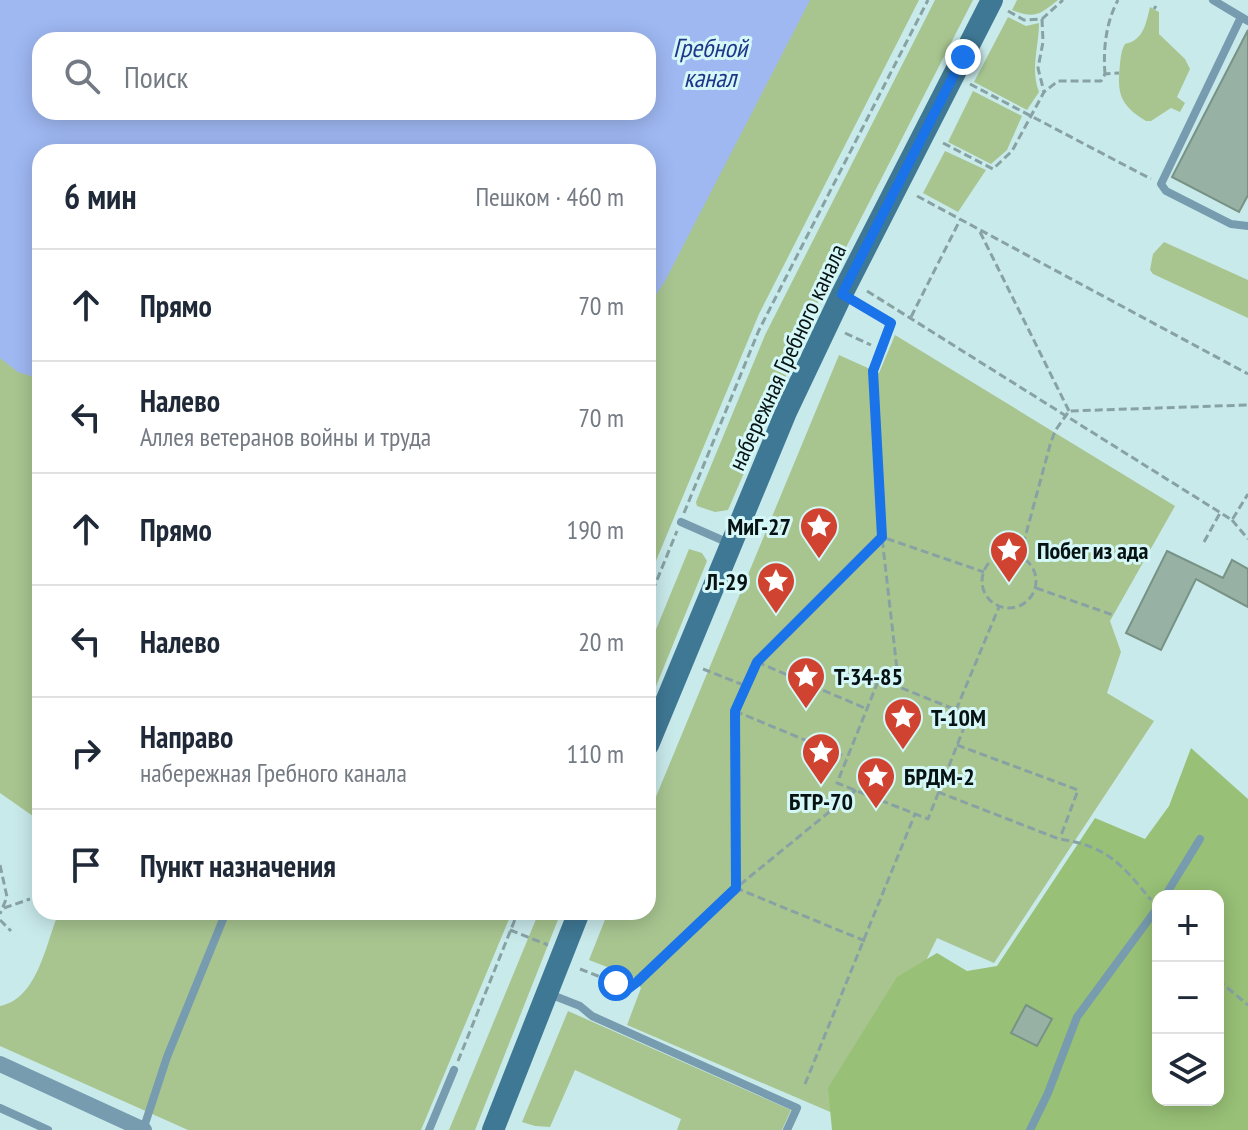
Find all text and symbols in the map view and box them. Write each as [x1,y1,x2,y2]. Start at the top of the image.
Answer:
water label: Гребной канал [673,31,750,94]
search box [32,32,656,120]
route end [945,39,981,75]
icon: search [60,54,104,98]
text: Поиск [124,57,188,96]
text: 6 мин [64,174,137,218]
text: Пешком · 460 m [475,180,624,213]
street label: набережная Гребного канала [721,239,853,475]
icon: ahead [64,283,108,327]
text: Прямо [140,286,212,325]
text: 70 m [578,289,624,322]
text: Налево [140,381,220,420]
icon: left [64,395,108,439]
text: 70 m [578,401,624,434]
text: Аллея ветеранов войны и труда [140,420,431,453]
place icon: МиГ-27 [798,505,840,560]
icon: ahead [64,507,108,551]
text: Прямо [140,510,212,549]
place label: МиГ-27 [727,511,791,542]
text: 190 m [566,513,624,546]
place icon: Побег из ада [988,529,1030,584]
place label: Побег из ада [1037,535,1148,566]
place icon: Л-29 [755,560,797,615]
place label: Л-29 [704,566,748,597]
icon: left [64,619,108,663]
text: Налево [140,622,220,661]
text: 20 m [578,625,624,658]
place icon: T-34-85 [785,655,827,710]
place label: T-34-85 [834,661,903,692]
place icon: Т-10М [882,696,924,751]
place label: Т-10М [931,702,986,733]
text: Направо [140,717,233,756]
icon: right [64,731,108,775]
place icon: БТР-70 [800,731,842,786]
text: 110 m [566,737,624,770]
place icon: БРДМ-2 [855,755,897,810]
text: набережная Гребного канала [140,756,407,789]
place label: БРДМ-2 [904,761,975,792]
place label: БТР-70 [789,786,853,817]
icon: arrive [64,843,108,887]
text: Пункт назначения [140,846,336,885]
map controls [1152,890,1224,1106]
button: + [1152,890,1224,962]
button: − [1152,962,1224,1034]
route start [598,965,634,1001]
button: layers [1152,1034,1224,1106]

